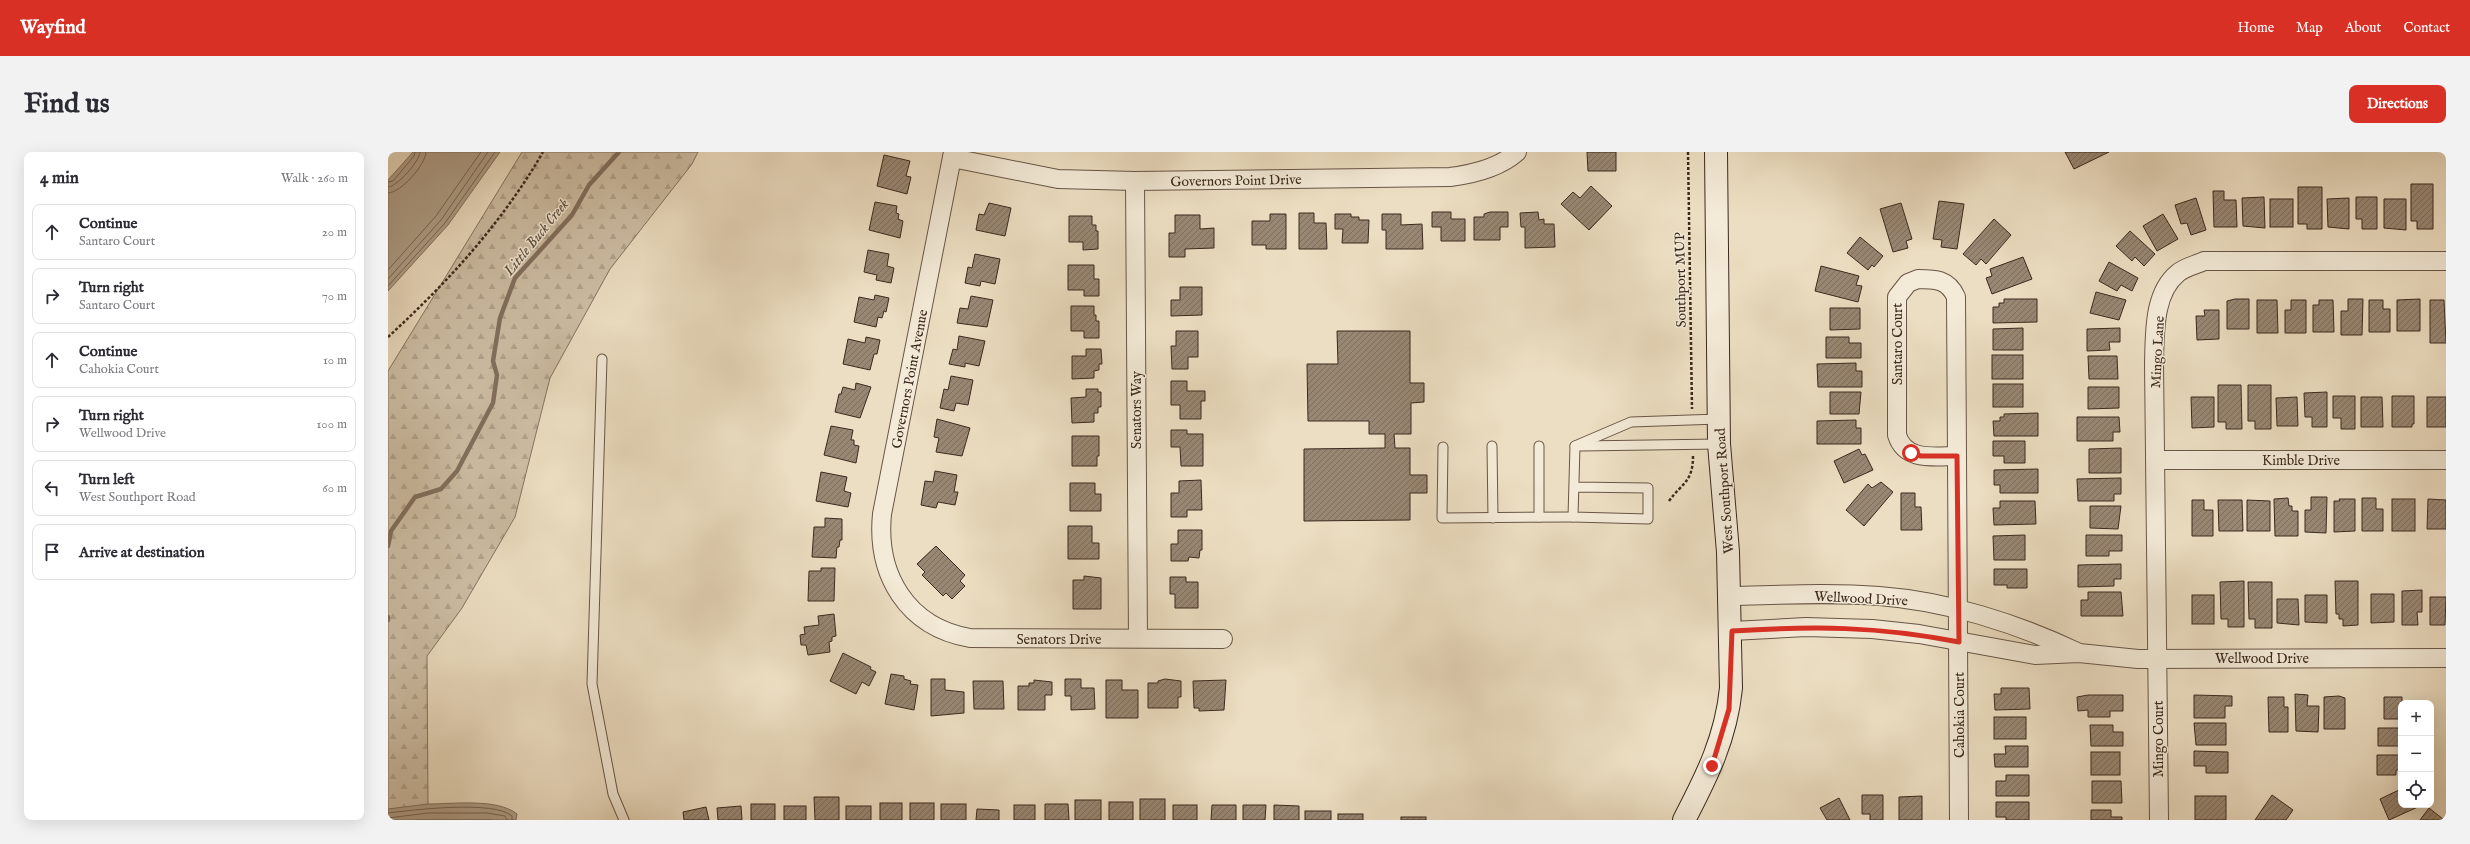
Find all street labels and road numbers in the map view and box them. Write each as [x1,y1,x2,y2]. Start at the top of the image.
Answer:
street label: Governors Point Drive [1170,171,1302,191]
street label: Southport MUP [1671,232,1691,328]
street label: Santaro Court [1889,303,1907,385]
street label: Governors Point Avenue [888,307,932,450]
street label: Mingo Lane [2147,315,2169,389]
street label: Senators Way [1128,371,1146,449]
street label: West Southport Road [1712,427,1738,554]
street label: Kimble Drive [2262,452,2341,470]
street label: Wellwood Drive [1814,588,1909,610]
street label: Senators Drive [1016,631,1102,649]
street label: Wellwood Drive [2215,650,2309,668]
street label: Cahokia Court [1951,672,1969,758]
street label: Mingo Court [2150,700,2168,778]

